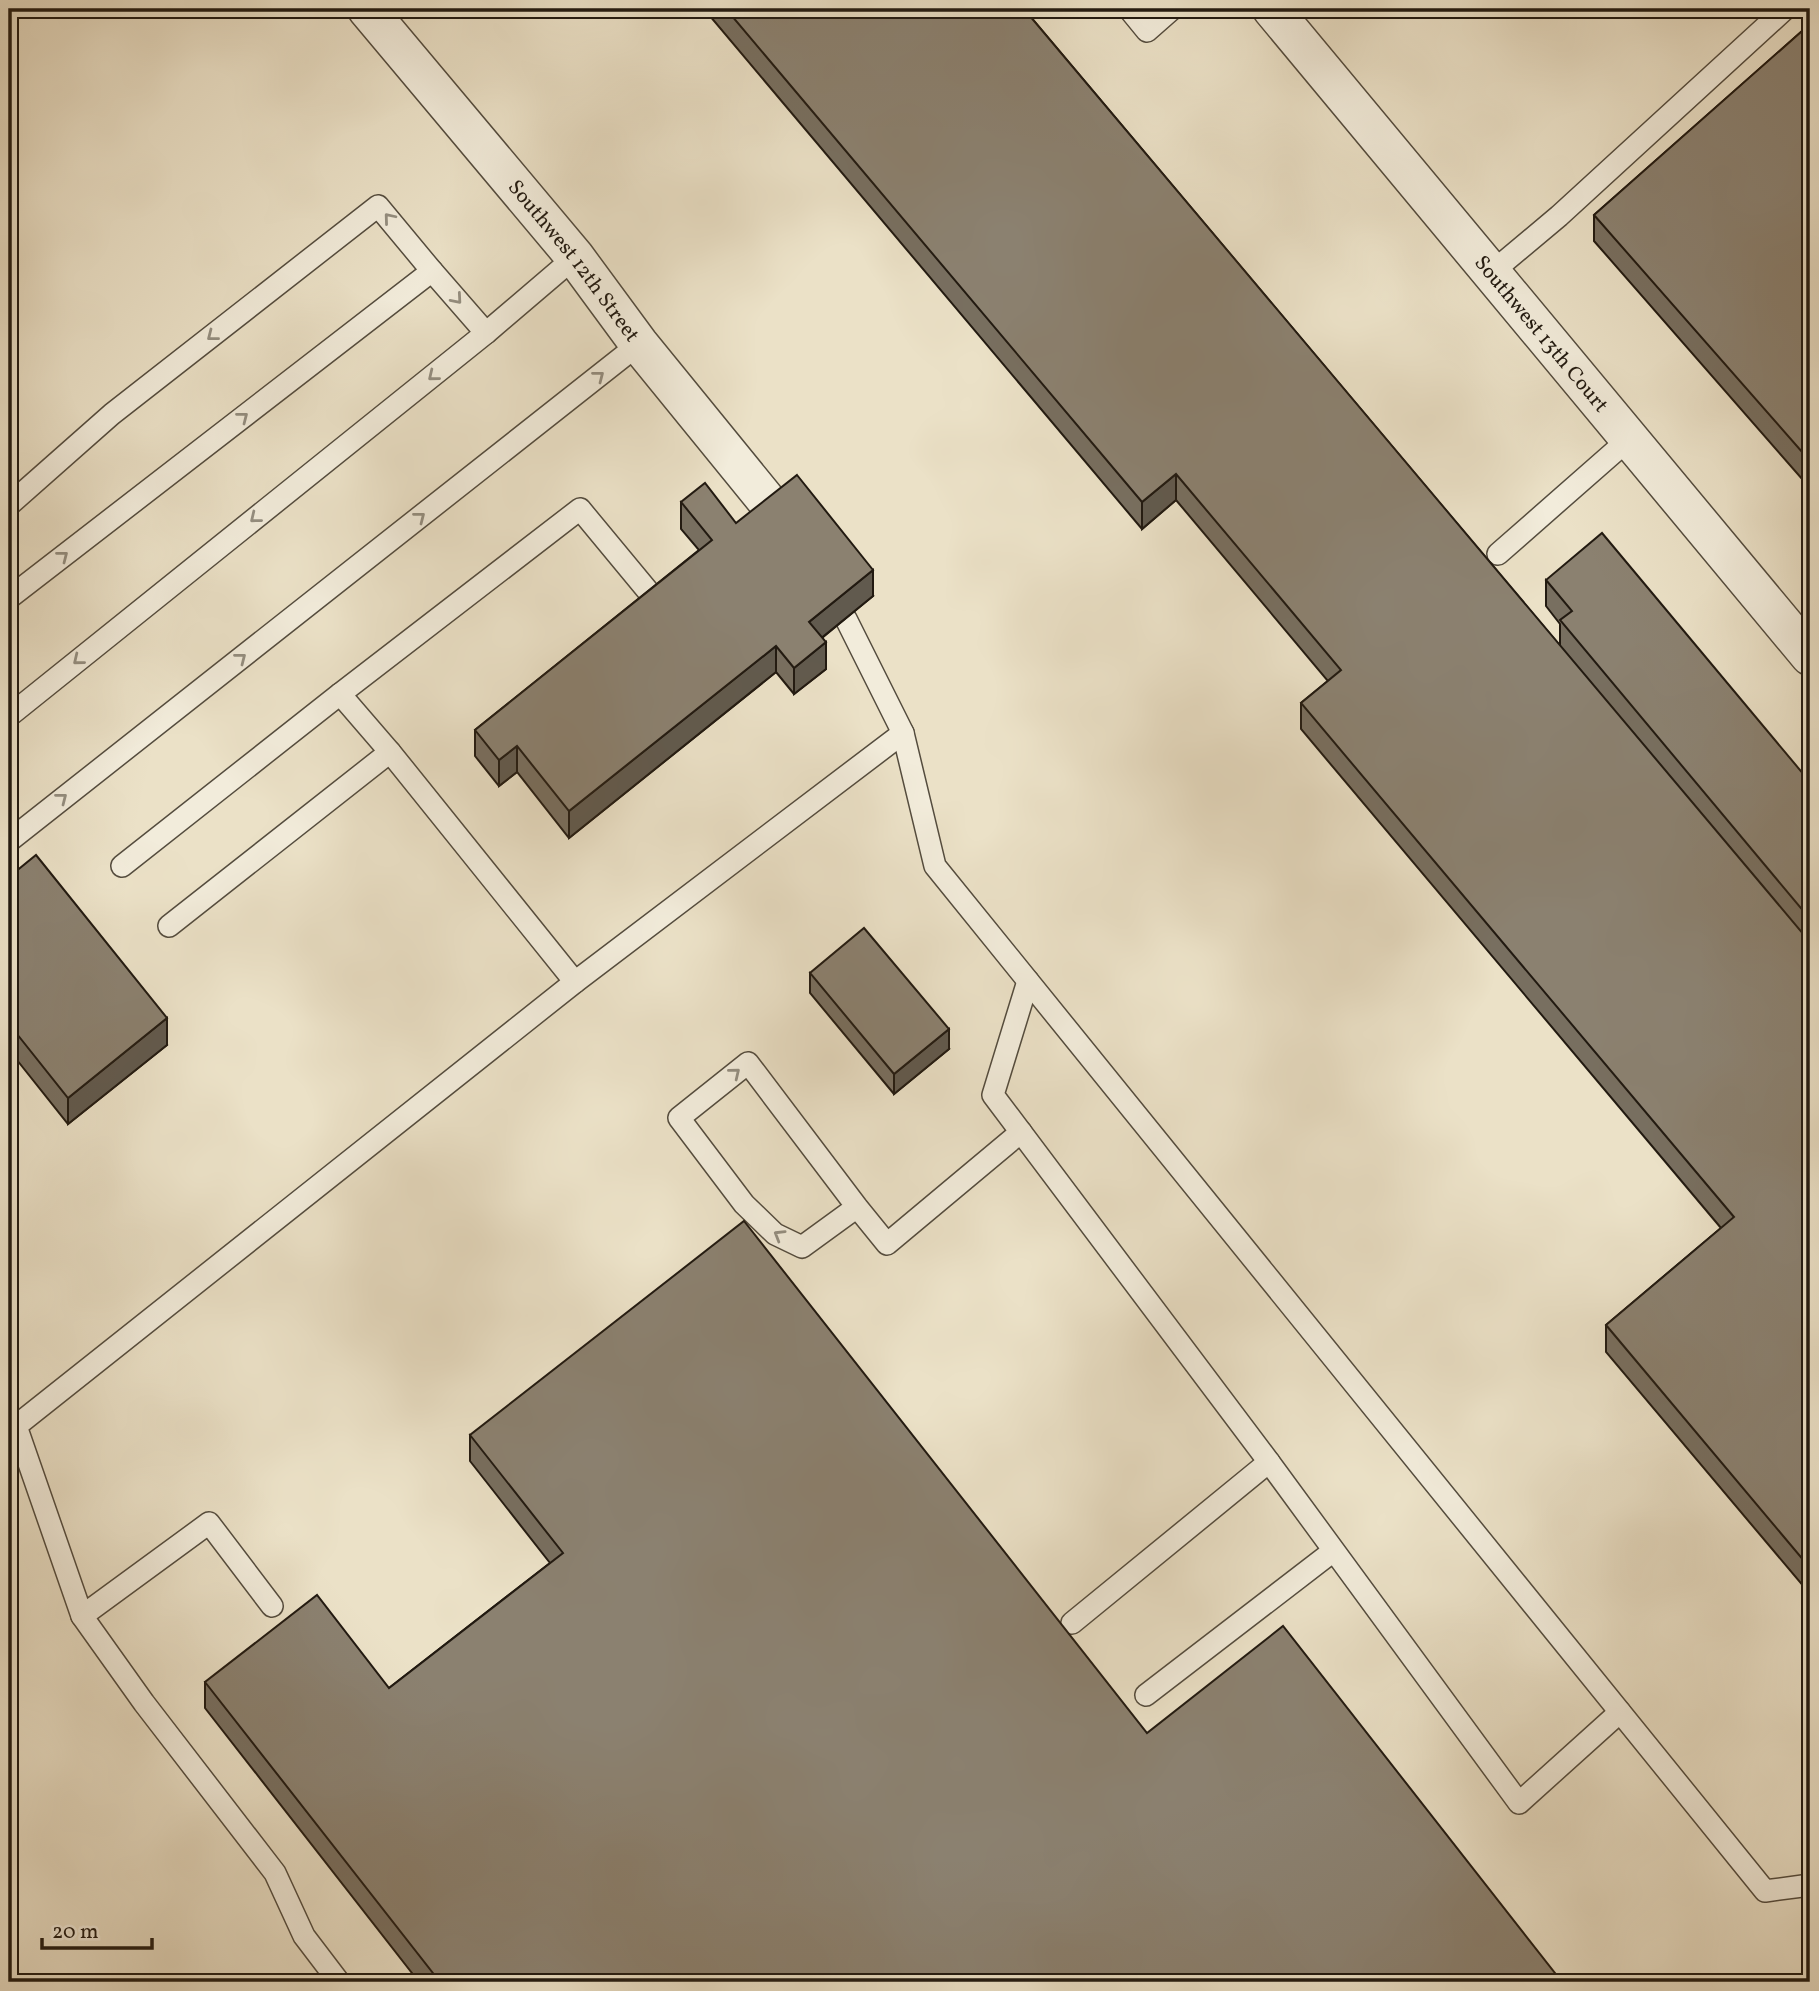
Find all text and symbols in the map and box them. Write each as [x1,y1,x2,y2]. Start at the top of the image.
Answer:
street label: Southwest 12th Street [500,174,646,348]
one-way arrow [385,214,397,227]
street label: Southwest 13th Court [1467,250,1615,419]
one-way arrow [449,291,461,304]
one-way arrow [207,327,220,340]
one-way arrow [429,368,442,380]
one-way arrow [591,372,603,385]
one-way arrow [235,412,248,425]
one-way arrow [251,510,264,522]
one-way arrow [412,512,424,525]
one-way arrow [55,551,67,564]
one-way arrow [73,652,85,665]
one-way arrow [233,653,246,666]
one-way arrow [55,794,67,807]
one-way arrow [728,1069,740,1082]
one-way arrow [774,1230,787,1243]
scale bar [42,1907,152,1951]
text: 20 m [52,1918,98,1947]

